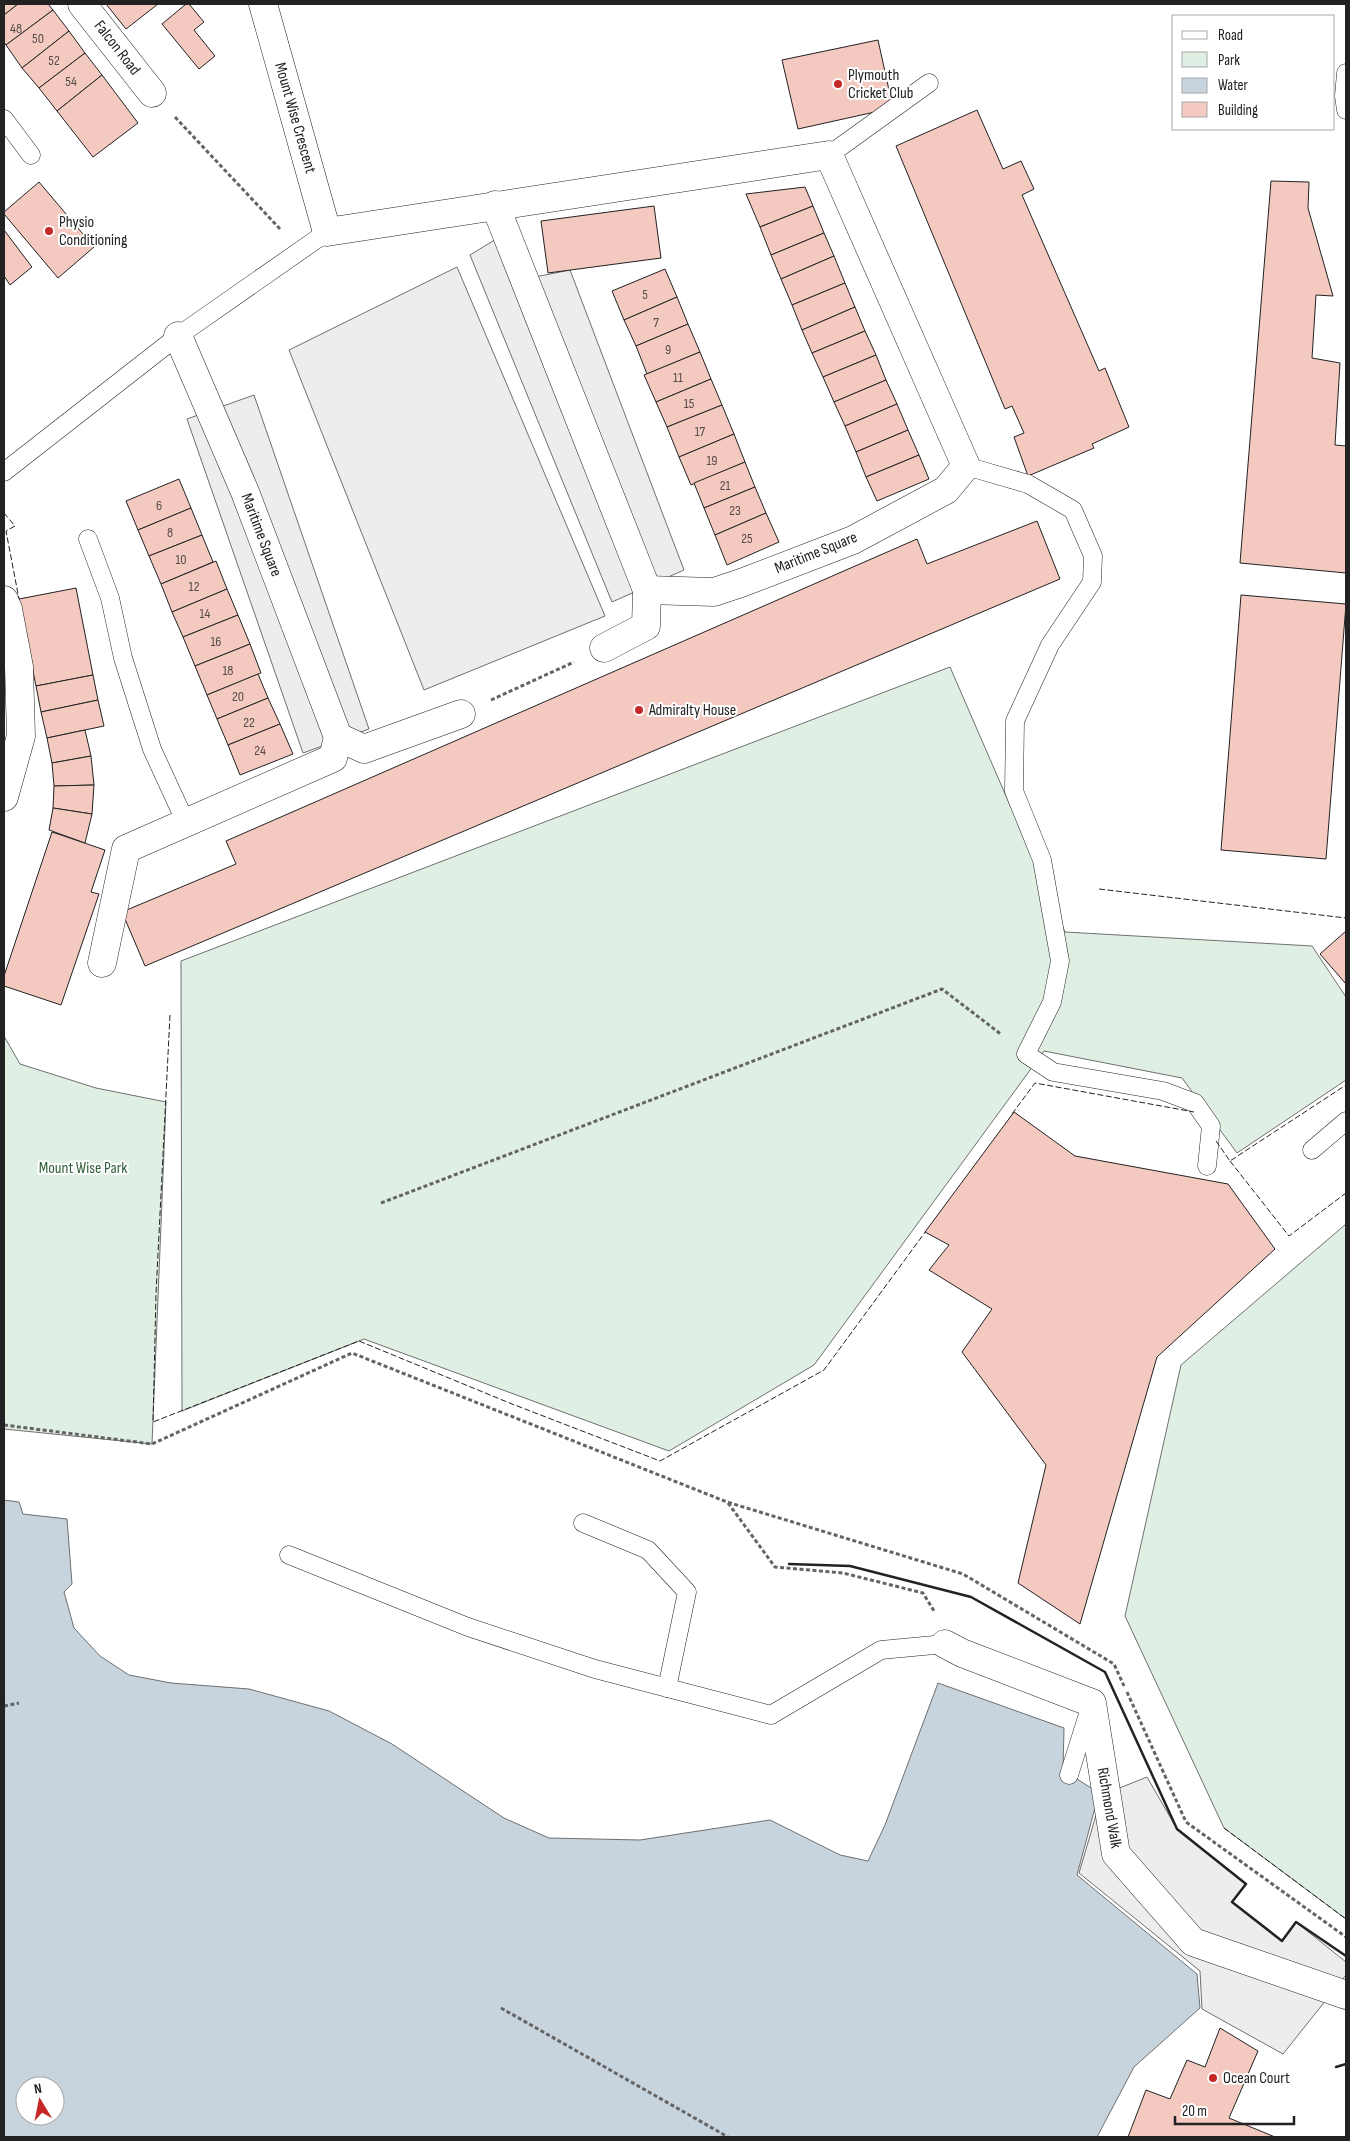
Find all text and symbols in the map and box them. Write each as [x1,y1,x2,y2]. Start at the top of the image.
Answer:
legend [1172,15,1335,130]
street label: Falcon Road [90,17,144,79]
house number: 48 [10,20,22,37]
text: Road [1218,26,1243,45]
house number: 50 [32,30,44,47]
text: Park [1218,51,1240,70]
house number: 52 [48,52,60,69]
street label: Mount Wise Crescent [270,61,320,176]
place label: Plymouth Cricket Club [848,66,913,103]
house number: 54 [65,73,77,90]
text: Water [1218,76,1249,95]
marker: Plymouth Cricket Club [832,78,844,90]
text: Building [1218,101,1258,120]
place label: Physio Conditioning [59,213,127,250]
marker: Physio Conditioning [43,225,55,237]
house number: 5 [642,286,648,303]
house number: 7 [653,314,659,331]
house number: 9 [665,341,671,358]
house number: 11 [673,369,683,386]
house number: 15 [684,395,695,412]
house number: 17 [695,423,706,440]
house number: 19 [706,452,718,469]
house number: 21 [720,477,730,494]
street label: Maritime Square [236,491,286,579]
house number: 6 [156,497,162,514]
house number: 23 [729,502,741,519]
house number: 8 [167,524,173,541]
street label: Maritime Square [772,528,860,578]
house number: 25 [741,530,753,547]
house number: 10 [175,551,187,568]
house number: 12 [189,578,200,595]
house number: 14 [200,605,211,622]
house number: 16 [210,633,222,650]
house number: 18 [222,662,234,679]
house number: 20 [232,688,244,705]
place label: Admiralty House [648,701,736,720]
marker: Admiralty House [633,704,645,716]
house number: 22 [243,714,255,731]
house number: 24 [254,742,266,759]
park label: Mount Wise Park [39,1159,127,1178]
street label: Richmond Walk [1093,1766,1125,1850]
place label: Ocean Court [1223,2069,1290,2088]
marker: Ocean Court [1207,2072,1219,2084]
north arrow [15,2076,65,2126]
text: N [33,2080,43,2098]
scale bar [1175,2094,1294,2126]
text: 20 m [1182,2102,1207,2121]

